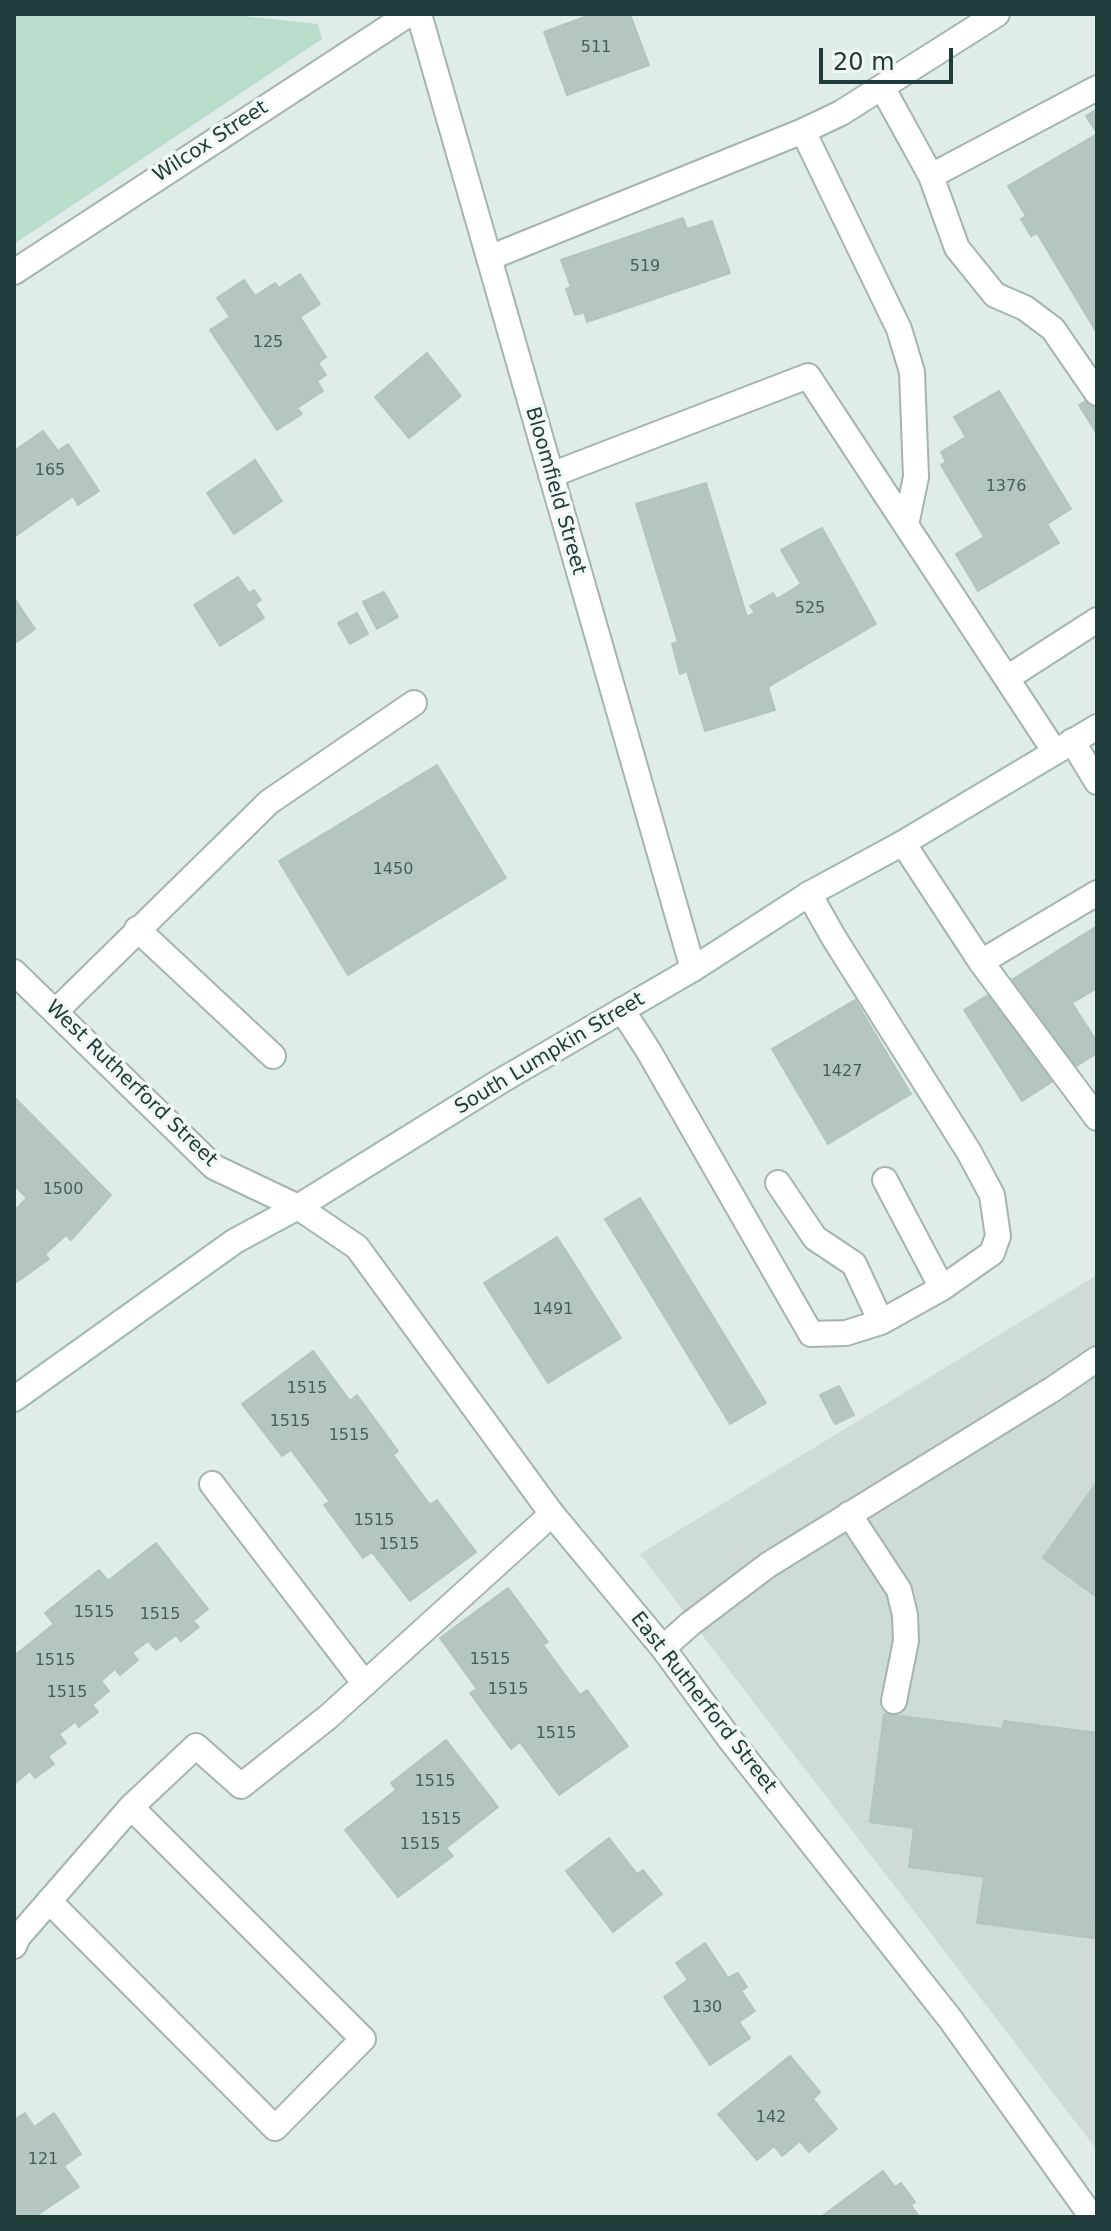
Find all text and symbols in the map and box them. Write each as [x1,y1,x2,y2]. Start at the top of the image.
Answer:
scale bar [823,32,957,82]
house number: 511 [581,38,611,58]
text: 20 m [833,48,895,76]
street label: Wilcox Street [149,96,273,188]
house number: 519 [630,257,660,277]
house number: 125 [253,333,283,353]
street label: Bloomfield Street [520,404,590,578]
house number: 165 [35,461,65,481]
house number: 1376 [986,477,1026,497]
house number: 525 [795,599,825,619]
house number: 1450 [373,860,413,880]
street label: South Lumpkin Street [451,988,649,1120]
street label: West Rutherford Street [40,996,222,1172]
house number: 1427 [822,1062,862,1082]
house number: 1500 [43,1180,83,1200]
house number: 1491 [533,1300,573,1320]
house number: 1515 [287,1379,327,1399]
house number: 1515 [270,1412,310,1432]
house number: 1515 [329,1426,369,1446]
house number: 1515 [354,1511,394,1531]
house number: 1515 [379,1535,419,1555]
house number: 1515 [74,1603,114,1623]
house number: 1515 [140,1605,180,1625]
street label: East Rutherford Street [625,1608,781,1798]
house number: 1515 [470,1650,510,1670]
house number: 1515 [35,1651,75,1671]
house number: 1515 [488,1680,528,1700]
house number: 1515 [47,1683,87,1703]
house number: 1515 [536,1724,576,1744]
house number: 1515 [415,1772,455,1792]
house number: 1515 [421,1810,461,1830]
house number: 1515 [400,1835,440,1855]
house number: 130 [692,1998,722,2018]
house number: 142 [756,2108,786,2128]
house number: 121 [28,2150,58,2170]

